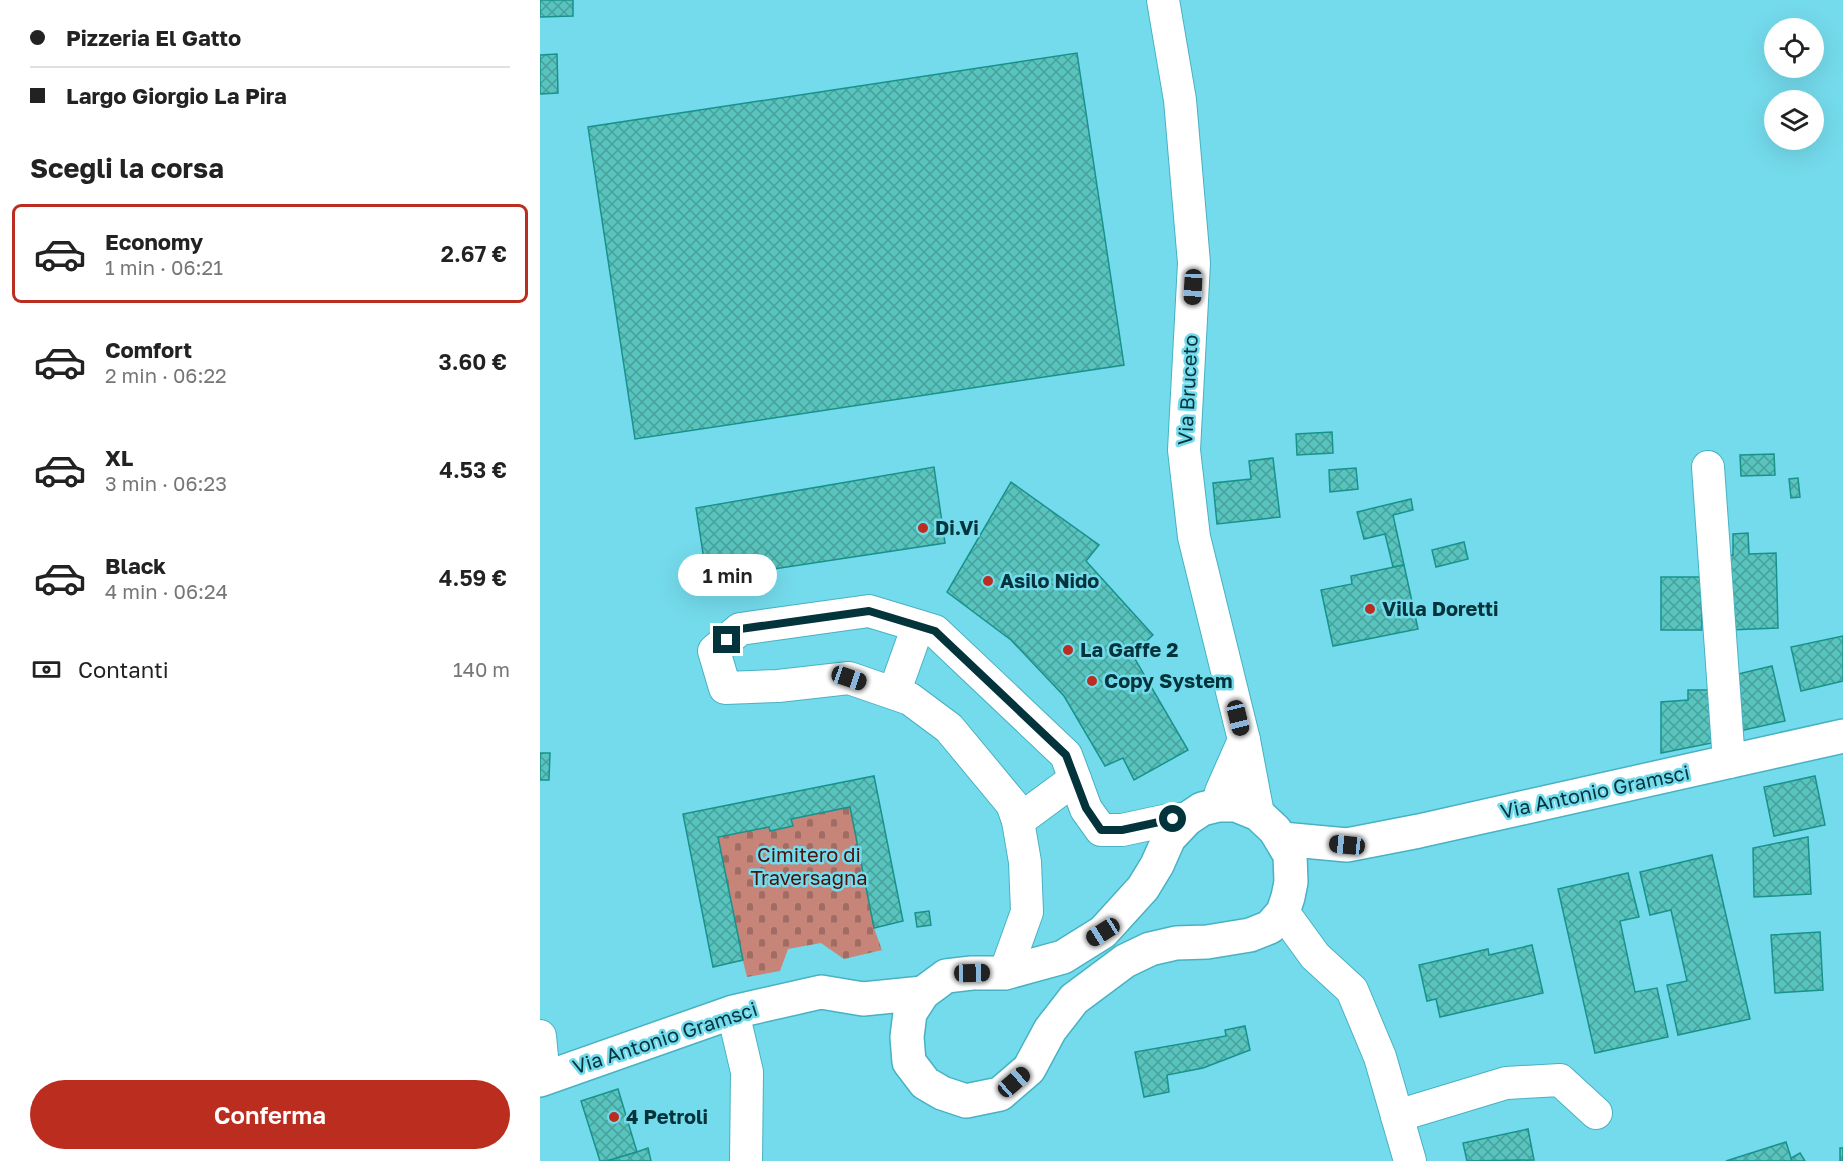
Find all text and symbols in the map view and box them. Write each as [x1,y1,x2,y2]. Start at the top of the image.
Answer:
map controls [1764,18,1824,150]
button: locate [1764,18,1824,78]
text: Pizzeria El Gatto [66,24,241,51]
text: Largo Giorgio La Pira [66,82,287,109]
button: layers [1764,90,1824,150]
text: Scegli la corsa [30,152,224,184]
icon: car [33,227,87,281]
text: Economy [105,228,203,255]
text: 2.67 € [441,240,507,267]
text: 1 min · 06:21 [105,255,223,279]
car [1183,269,1203,305]
street label: Via Bruceto [1172,334,1202,446]
icon: car [33,335,87,389]
text: Comfort [105,336,192,363]
text: 3.60 € [438,348,507,375]
text: 2 min · 06:22 [105,363,227,387]
icon: car [33,443,87,497]
text: XL [105,444,133,471]
text: 4.53 € [439,456,507,483]
text: 3 min · 06:23 [105,471,227,495]
place label: Di.Vi [935,515,979,539]
marker: Di.Vi [916,521,930,535]
icon: car [33,551,87,605]
text: Black [105,552,166,579]
callout: 1 min [678,553,777,595]
text: 1 min [702,563,753,587]
text: 4.59 € [439,564,507,591]
place label: Asilo Nido [1000,568,1099,592]
marker: Asilo Nido [981,574,995,588]
text: 4 min · 06:24 [105,579,228,603]
place label: Villa Doretti [1382,596,1498,620]
marker: Villa Doretti [1363,602,1377,616]
route end [713,626,740,653]
place label: La Gaffe 2 [1080,637,1178,661]
marker: La Gaffe 2 [1061,643,1075,657]
icon: cash [30,653,63,686]
text: Contanti [78,656,169,683]
text: 140 m [453,657,510,681]
car [829,664,869,692]
place label: Copy System [1104,668,1233,692]
marker: Copy System [1085,674,1099,688]
car [1225,698,1251,738]
street label: Via Antonio Gramsci [1498,759,1692,823]
route start [1159,805,1186,832]
car [1328,834,1366,856]
park label: Cimitero di Traversagna [750,842,868,889]
car [1083,915,1123,949]
car [954,964,990,982]
street label: Via Antonio Gramsci [569,996,760,1078]
car [995,1063,1033,1101]
button: Conferma [30,1080,510,1149]
place label: 4 Petroli [626,1104,708,1128]
marker: 4 Petroli [607,1110,621,1124]

